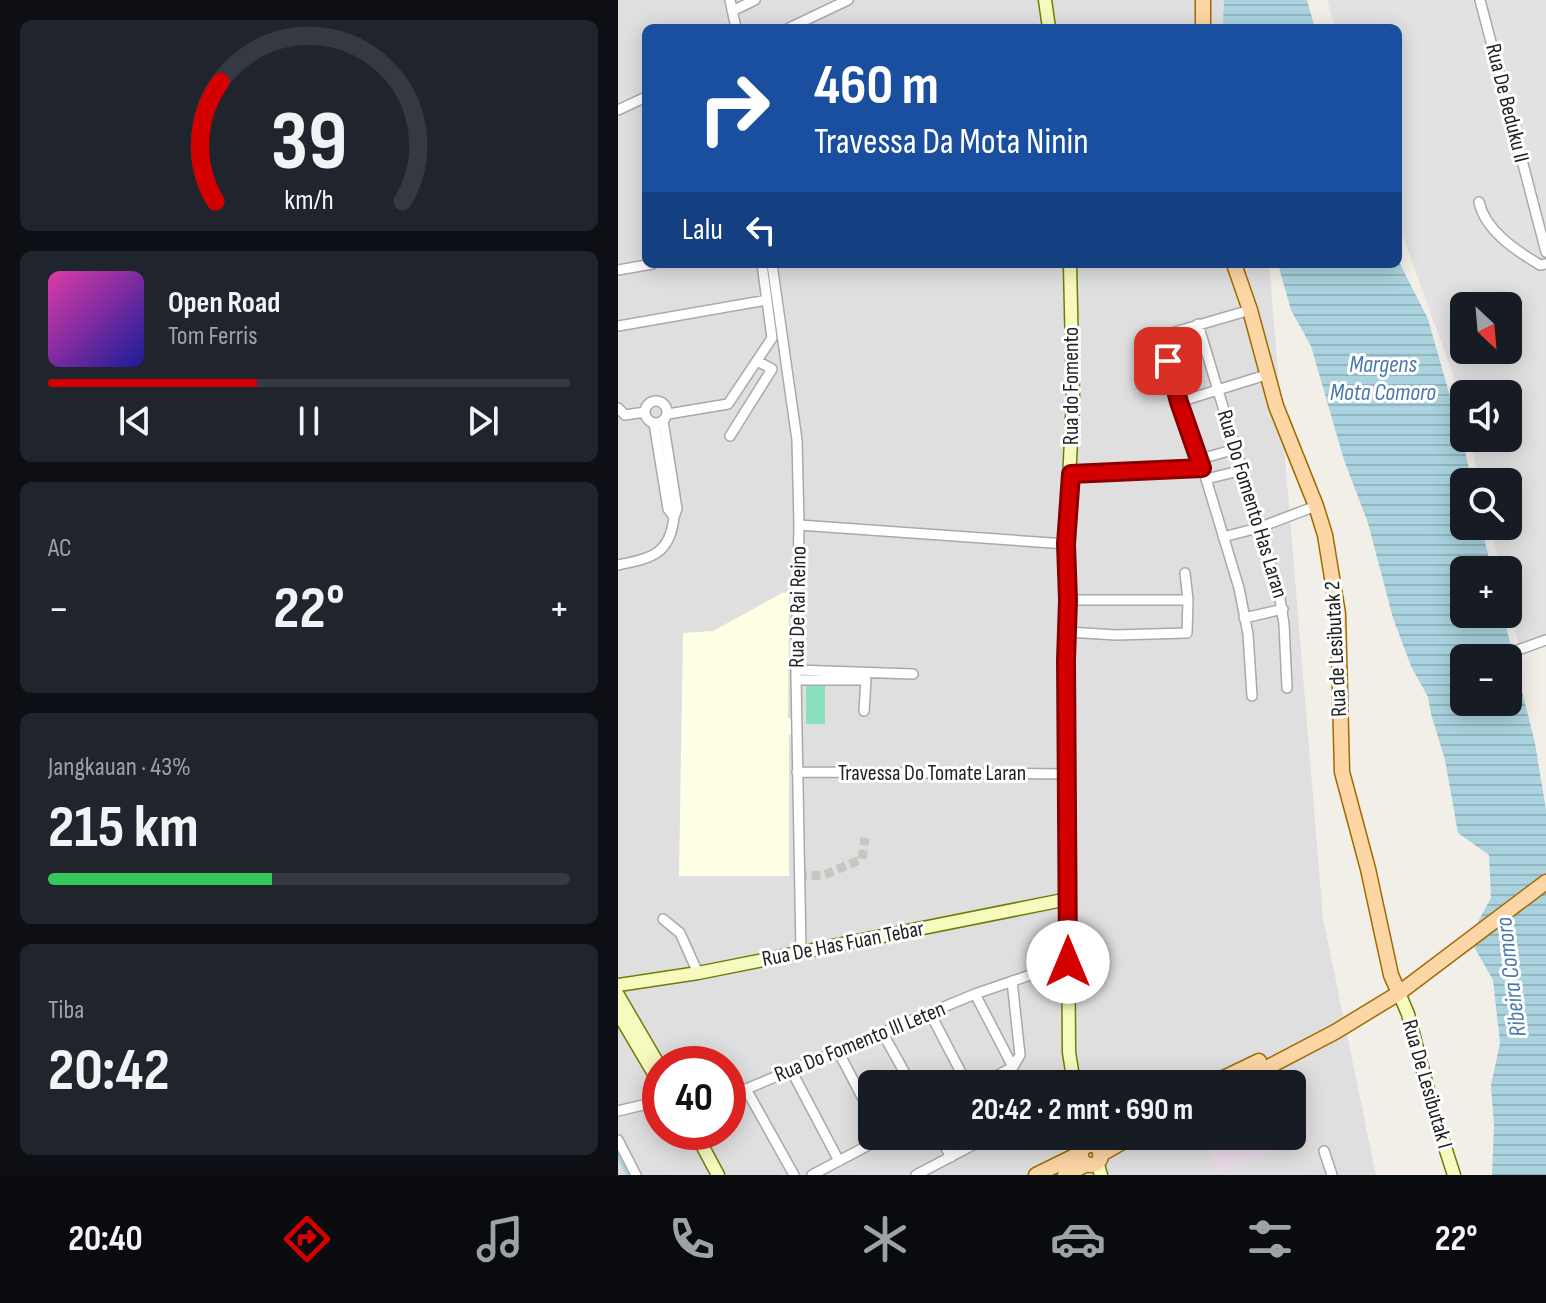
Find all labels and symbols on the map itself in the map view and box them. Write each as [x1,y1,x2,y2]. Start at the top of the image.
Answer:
street label: Rua De Beduku II [1479,41,1535,165]
north arrow [1450,292,1522,364]
street label: Rua do Fomento [1058,327,1085,445]
pin [1134,327,1202,395]
water label: Margens Mota Comoro [1330,350,1436,407]
street label: Rua Do Fomento Has Laran [1211,407,1293,601]
street label: Rua De Rai Reino [783,546,813,668]
street label: Rua de Lesibutak 2 [1319,580,1353,718]
street label: Travessa Do Tomate Laran [838,760,1026,787]
street label: Rua De Has Fuan Tebar [760,915,926,973]
water label: Ribeira Comoro [1489,915,1533,1039]
position arrow [1026,920,1110,1004]
street label: Rua Do Fomento III Leten [771,995,949,1089]
street label: Rua De Lesibutak I [1396,1016,1458,1152]
speed limit sign: 40 [642,1046,746,1150]

